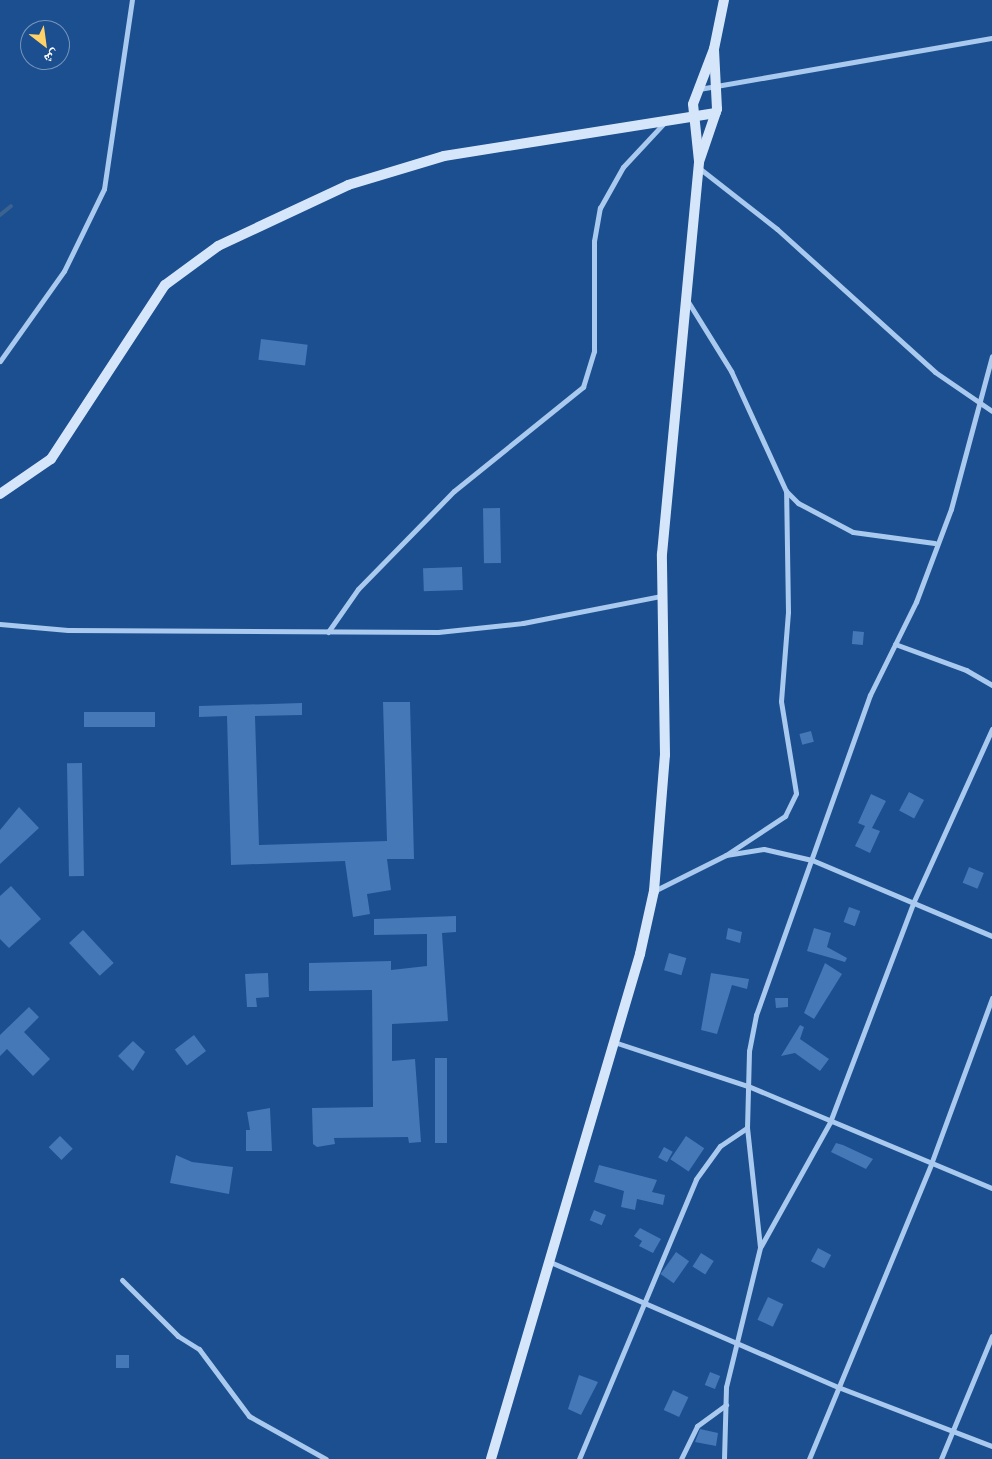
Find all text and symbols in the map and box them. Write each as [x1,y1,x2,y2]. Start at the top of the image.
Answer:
north arrow [20,20,70,70]
text: ش [41,46,63,69]

